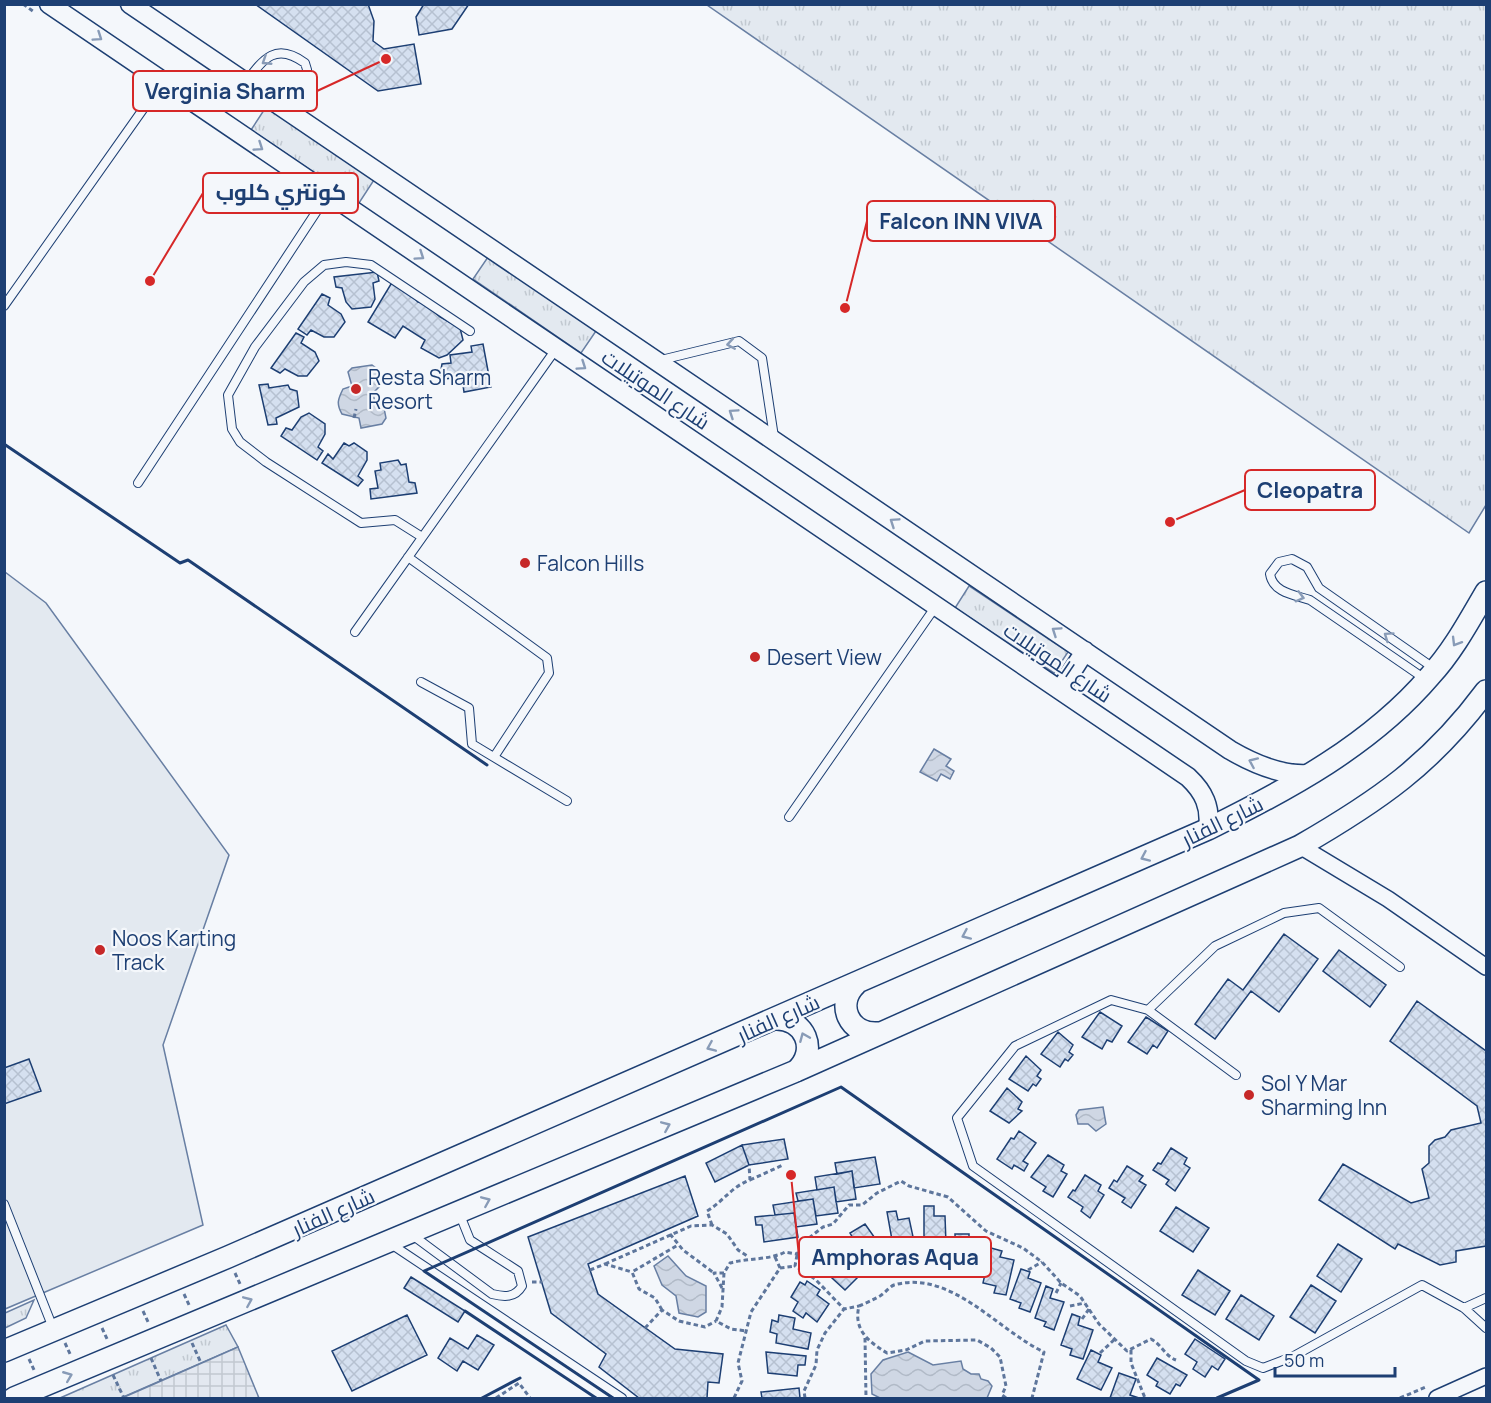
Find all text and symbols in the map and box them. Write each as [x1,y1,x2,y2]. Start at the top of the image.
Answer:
one-way arrow [91,30,102,41]
one-way arrow [262,53,273,64]
callout: Verginia Sharm [133,71,317,111]
text: Verginia Sharm [145,76,305,106]
one-way arrow [252,140,263,151]
callout: كونتري كلوب [203,173,358,213]
text: كونتري كلوب [216,177,346,210]
callout: Falcon INN VIVA [867,201,1055,241]
text: Falcon INN VIVA [879,206,1043,236]
one-way arrow [414,249,425,260]
one-way arrow [726,337,735,349]
street label: شارع الموتيلات [596,342,716,436]
one-way arrow [575,359,586,370]
place label: Resta Sharm Resort [368,363,491,415]
marker: Resta Sharm Resort [349,382,363,396]
one-way arrow [728,409,739,420]
callout: Cleopatra [1245,470,1375,510]
text: Cleopatra [1257,475,1363,505]
one-way arrow [890,518,901,529]
place label: Falcon Hills [537,549,644,577]
marker: Falcon Hills [518,556,532,570]
one-way arrow [1295,590,1305,603]
street label: شارع الموتيلات [998,615,1118,709]
one-way arrow [1051,627,1062,638]
one-way arrow [1384,632,1395,643]
one-way arrow [1451,636,1463,646]
place label: Desert View [767,643,882,671]
marker: Desert View [748,650,762,664]
one-way arrow [1248,757,1259,769]
street label: شارع الفنار [1176,789,1268,854]
one-way arrow [1140,850,1151,862]
place label: Noos Karting Track [112,924,236,976]
one-way arrow [962,928,973,940]
marker: Noos Karting Track [93,943,107,957]
street label: شارع الفنار [731,987,824,1050]
one-way arrow [799,1033,811,1044]
one-way arrow [706,1040,717,1052]
place label: Sol Y Mar Sharming Inn [1261,1069,1387,1121]
marker: Sol Y Mar Sharming Inn [1242,1088,1256,1102]
one-way arrow [659,1121,670,1133]
street label: شارع الفنار [286,1181,379,1244]
one-way arrow [479,1196,490,1208]
callout: Amphoras Aqua [799,1237,991,1277]
text: Amphoras Aqua [811,1242,979,1272]
one-way arrow [242,1296,253,1308]
scale bar [1275,1340,1395,1378]
text: 50 m [1284,1348,1324,1372]
one-way arrow [62,1371,73,1383]

